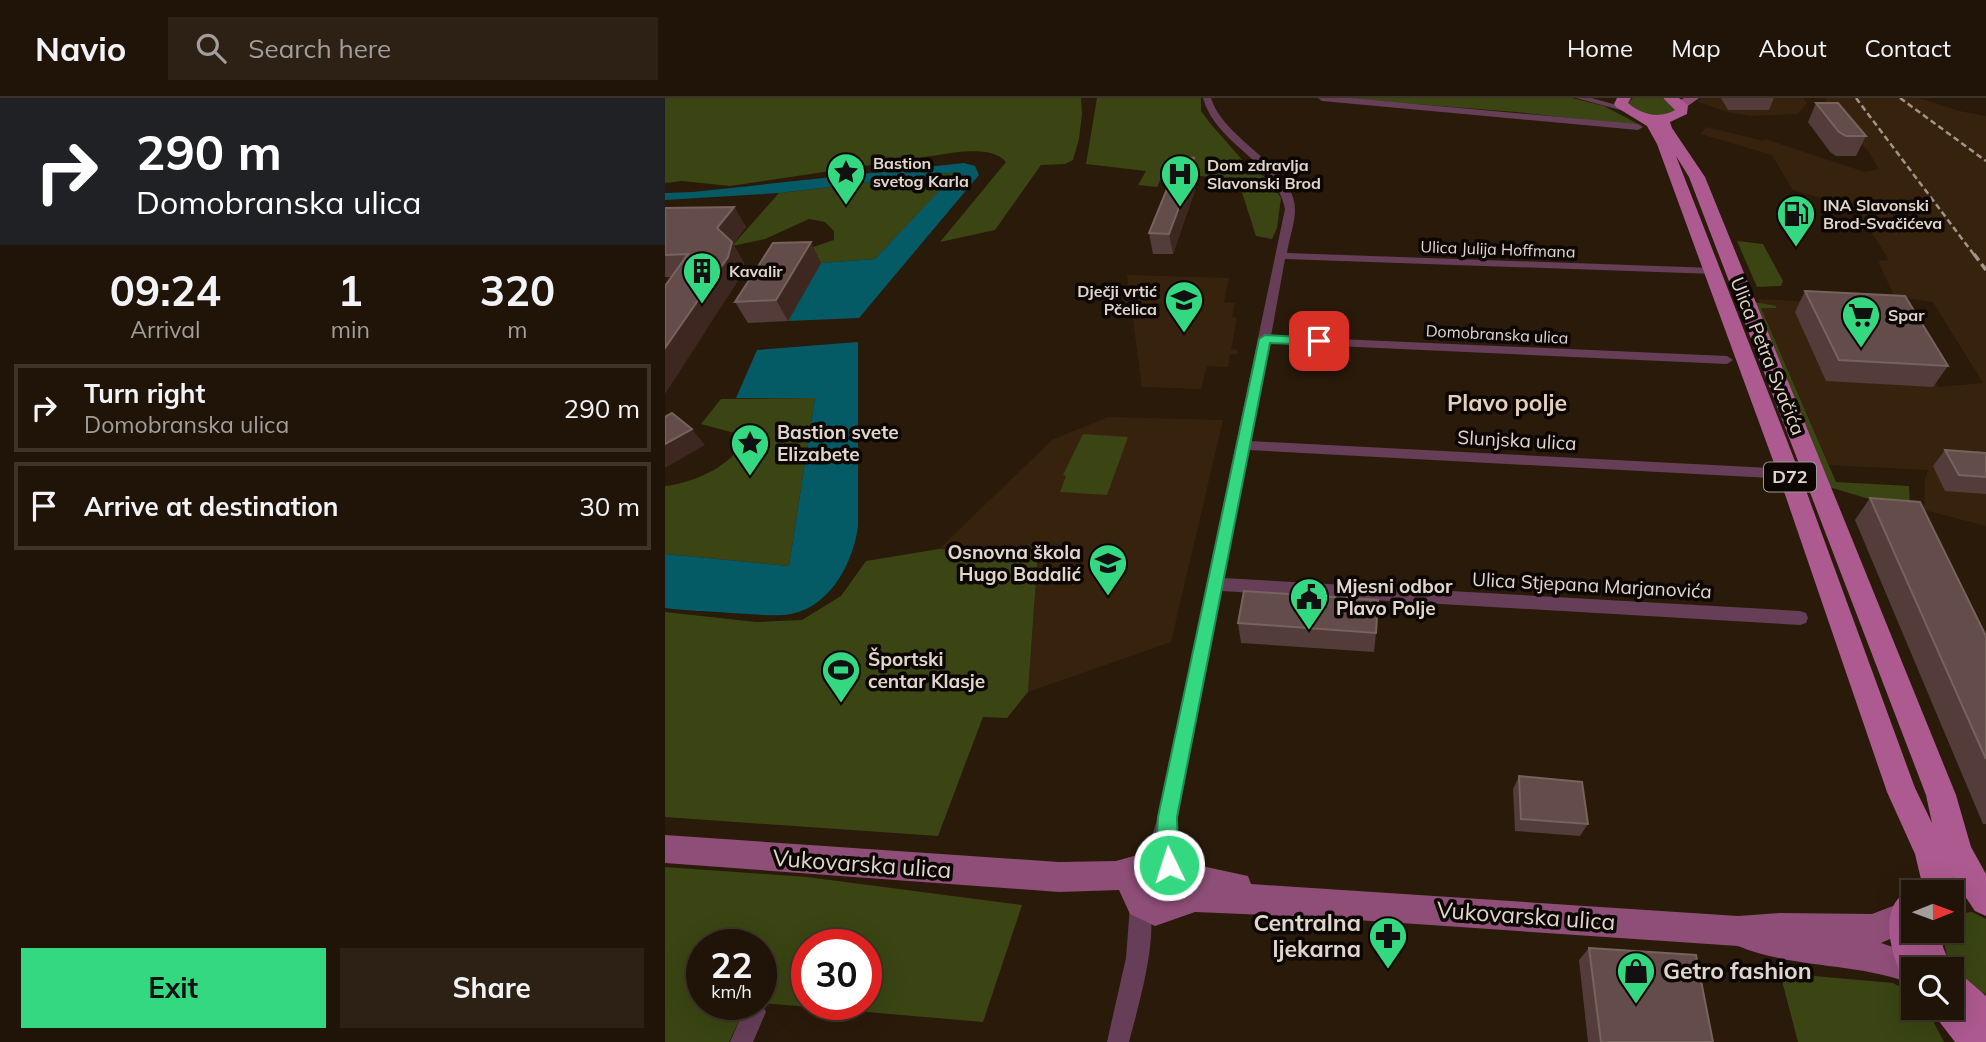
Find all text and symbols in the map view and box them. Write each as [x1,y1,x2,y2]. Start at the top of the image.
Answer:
search box [168,17,658,80]
text: Navio [35,28,126,69]
icon: search [192,29,230,67]
text: Search here [248,32,391,65]
text: Home [1567,33,1633,63]
text: Map [1671,33,1721,63]
text: About [1759,33,1827,63]
text: Contact [1865,33,1951,63]
text: 290 m [136,121,282,182]
icon: right [21,126,112,217]
place icon: Bastion svetog Karla [825,151,867,206]
place label: Bastion svetog Karla [873,153,969,191]
hospital icon: Dom zdravlja Slavonski Brod [1159,153,1201,208]
place label: Dom zdravlja Slavonski Brod [1207,155,1321,193]
text: Domobranska ulica [136,182,422,222]
fuel station icon: INA Slavonski Brod-Svačićeva [1775,193,1817,248]
place label: INA Slavonski Brod-Svačićeva [1823,195,1942,233]
street label: Ulica Julija Hoffmana [1420,236,1576,262]
building icon: Kavalir [681,250,723,305]
place label: Kavalir [729,261,783,281]
text: 09:24 [110,264,221,317]
text: 1 [338,264,363,317]
text: 320 [480,264,555,317]
street label: Ulica Petra Svačića [1725,273,1811,439]
school or university icon: Dječji vrtić Pčelica [1163,279,1205,334]
place label: Dječji vrtić Pčelica [1077,281,1157,319]
supermarket icon: Spar [1840,294,1882,349]
place label: Spar [1888,305,1925,325]
pin [1289,311,1349,371]
text: Arrival [130,315,201,344]
text: min [331,315,370,344]
text: m [507,315,528,344]
street label: Domobranska ulica [1425,320,1569,348]
icon: arrive [1300,322,1338,360]
text: Turn right [84,377,205,410]
district label: Plavo polje [1447,388,1567,417]
icon: right [25,389,63,427]
text: 290 m [564,392,640,425]
text: Domobranska ulica [84,410,289,439]
place label: Bastion svete Elizabete [777,420,899,466]
place icon: Bastion svete Elizabete [729,422,771,477]
street label: Slunjska ulica [1457,425,1577,455]
road number: D72 [1764,463,1816,492]
icon: arrive [25,487,63,525]
text: Arrive at destination [84,490,339,523]
text: 30 m [579,490,640,523]
place label: Osnovna škola Hugo Badalić [947,540,1081,586]
school or university icon: Osnovna škola Hugo Badalić [1087,542,1129,597]
street label: Ulica Stjepana Marjanovića [1472,567,1712,603]
place label: Mjesni odbor Plavo Polje [1336,574,1453,620]
public building icon: Mjesni odbor Plavo Polje [1288,576,1330,631]
place label: Športski centar Klasje [868,647,985,693]
sports icon: Športski centar Klasje [820,649,862,704]
position arrow [1132,828,1206,902]
street label: Vukovarska ulica [772,843,952,884]
north arrow [1901,880,1963,943]
map controls [1901,880,1964,1020]
street label: Vukovarska ulica [1436,895,1616,936]
place label: Centralna ljekarna [1254,908,1361,963]
pharmacy icon: Centralna ljekarna [1367,915,1409,970]
speed limit sign: 30 [791,929,882,1020]
text: 22 [710,943,753,987]
button: Exit [21,948,326,1028]
button: Share [340,948,644,1028]
shop icon: Getro fashion [1615,950,1657,1005]
place label: Getro fashion [1663,956,1812,985]
button: search [1901,957,1964,1020]
text: km/h [711,980,752,1003]

